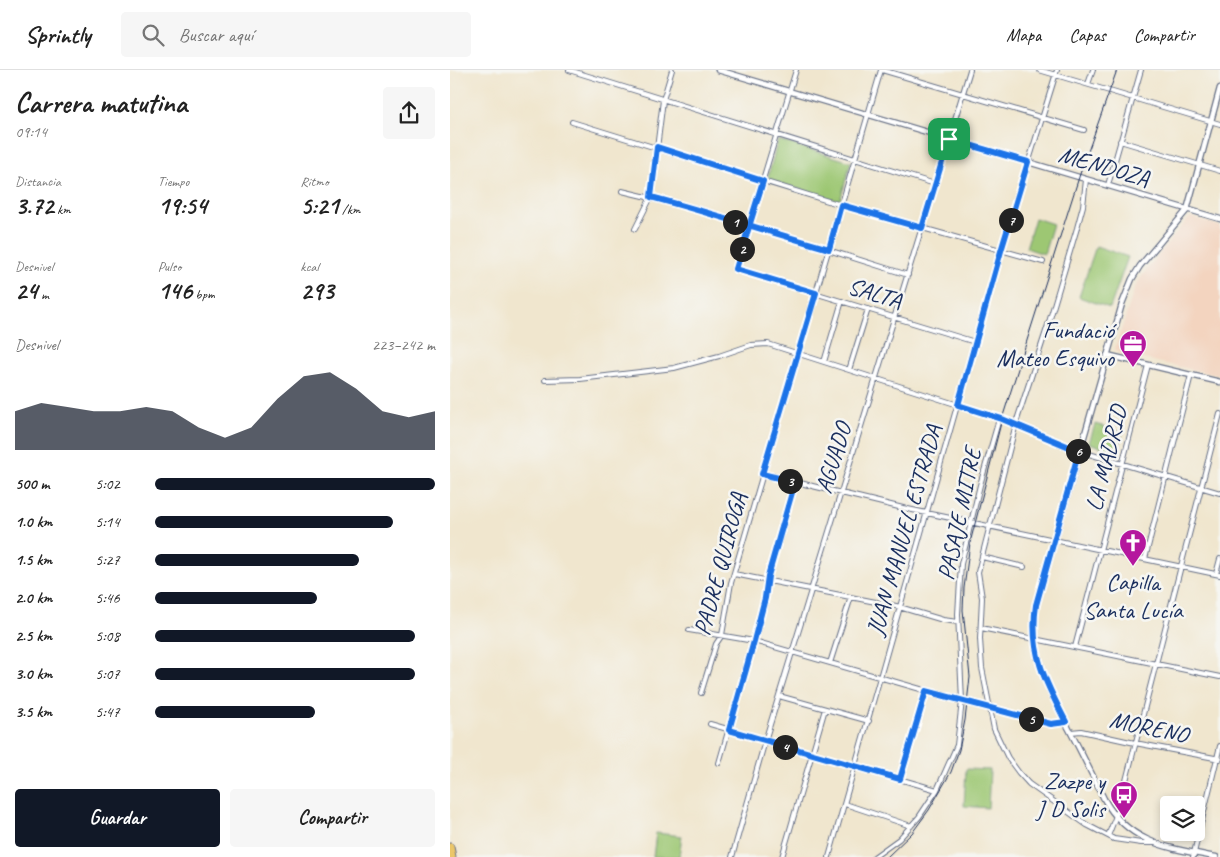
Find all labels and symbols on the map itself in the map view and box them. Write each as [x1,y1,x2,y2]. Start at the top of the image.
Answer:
pin [928,118,970,160]
street label: MENDOZA [1055,139,1154,193]
pin: 7 [998,208,1024,232]
pin: 1 [722,210,748,234]
pin: 2 [730,236,754,262]
street label: SALTA [844,271,907,316]
place label: Fundació Mateo Esquivo [996,315,1118,373]
office icon: Fundació Mateo Esquivo [1118,329,1148,368]
street label: LA MADRID [1078,400,1134,514]
street label: AGUADO [808,416,859,497]
street label: JUAN MANUEL ESTRADA [859,420,949,640]
pin: 6 [1066,438,1090,464]
street label: PASAJE MITRE [930,442,988,583]
pin: 3 [778,468,802,494]
street label: PADRE QUIROGA [687,488,754,639]
church icon: Capilla Santa Lucía [1118,528,1148,567]
place label: Capilla Santa Lucía [1083,567,1184,625]
street label: MORENO [1107,704,1194,751]
pin: 5 [1018,706,1044,732]
pin: 4 [772,734,798,760]
place label: Zazpe y J D Solis [1035,766,1107,824]
bus stop icon: Zazpe y J D Solis [1109,780,1139,819]

